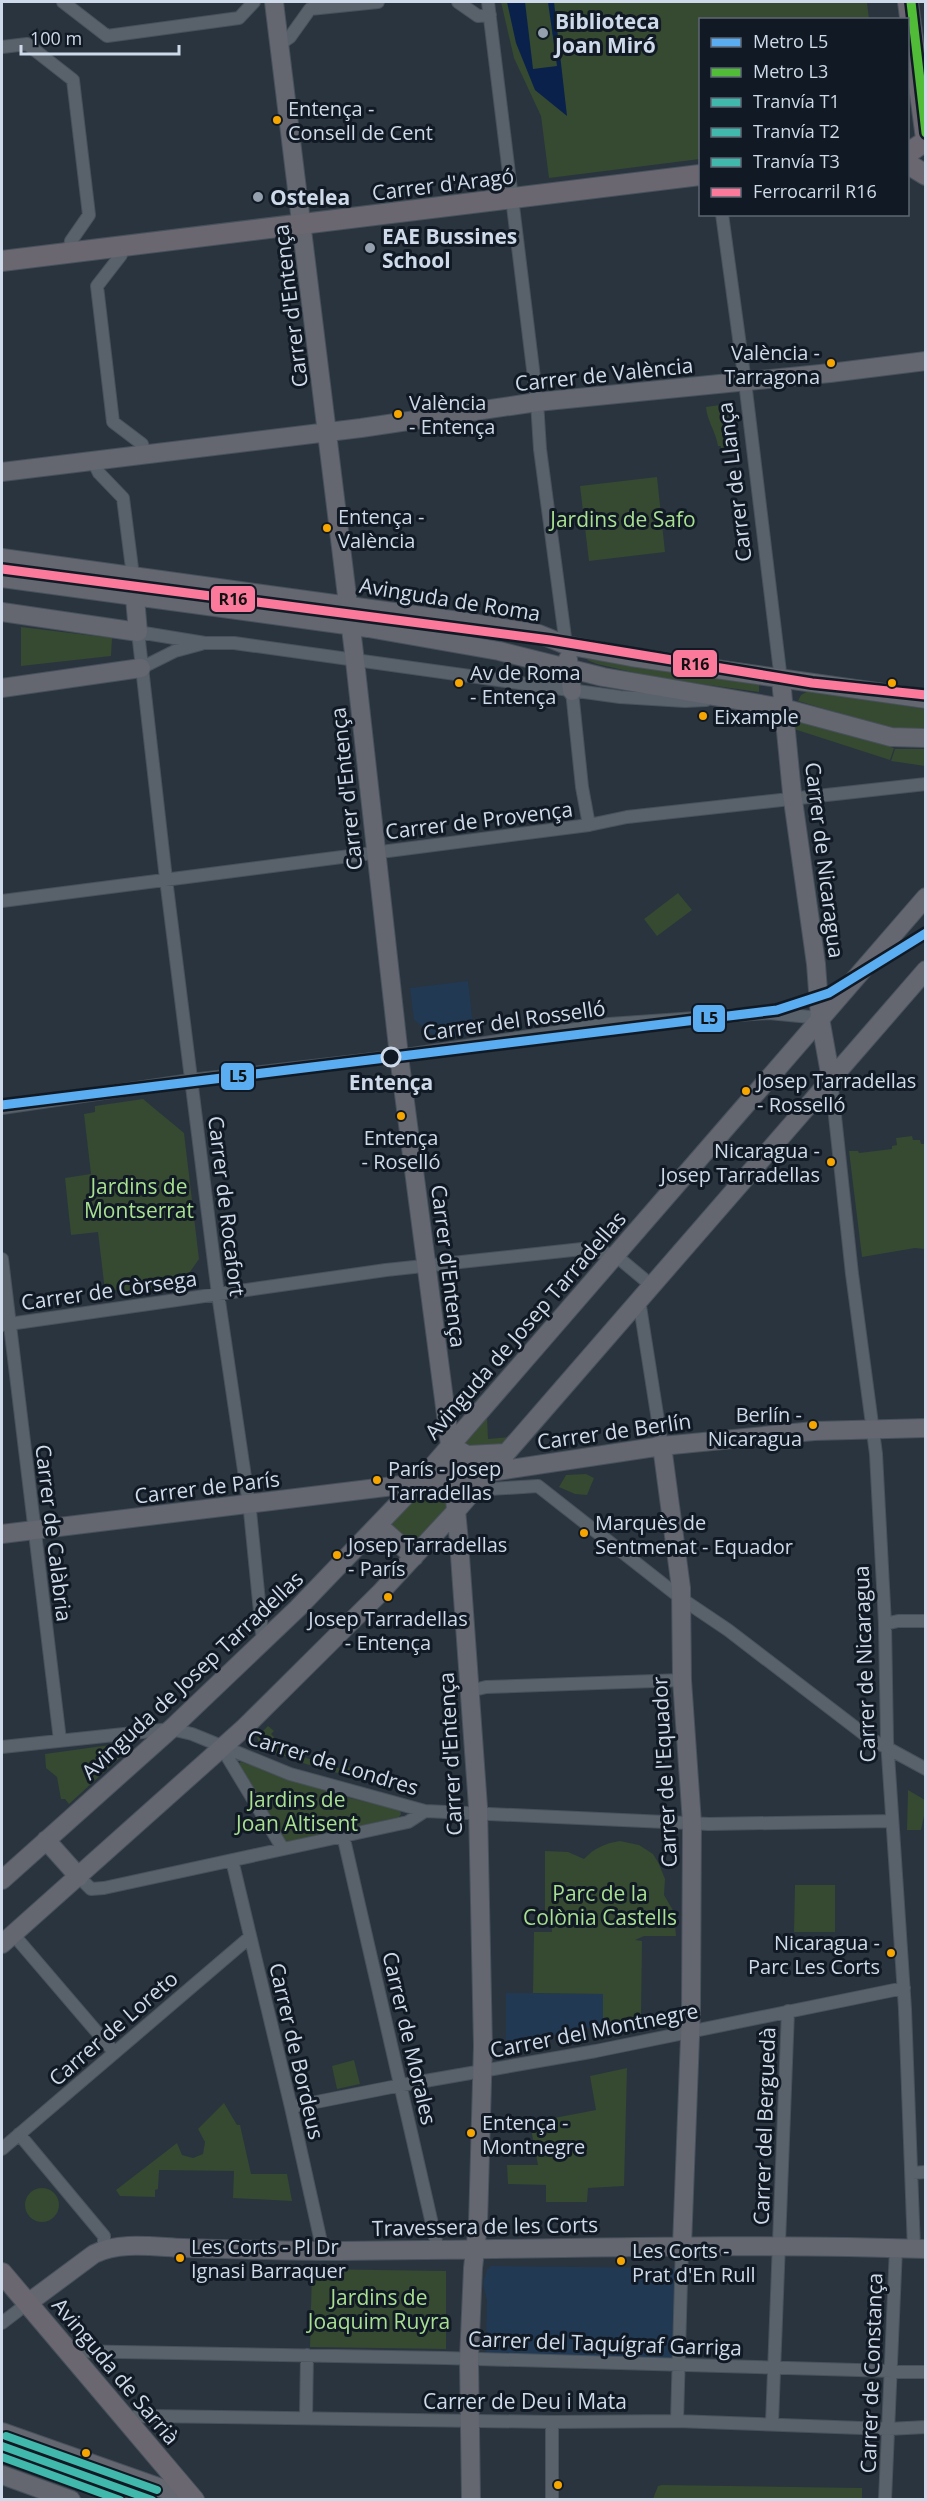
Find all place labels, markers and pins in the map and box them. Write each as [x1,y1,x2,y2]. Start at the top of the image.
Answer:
place label: Biblioteca Joan Miró [553,7,660,59]
marker: Biblioteca Joan Miró [536,26,550,40]
place label: Entença - Consell de Cent [288,95,433,146]
marker: Entença - Consell de Cent [271,114,283,126]
place label: Ostelea [270,183,350,211]
marker: Ostelea [251,190,265,204]
place label: EAE Bussines School [382,222,517,274]
marker: EAE Bussines School [363,241,377,255]
place label: València - Tarragona [724,339,820,390]
marker: València - Tarragona [825,357,837,369]
place label: València - Entença [409,389,495,440]
marker: València - Entença [392,408,404,420]
place label: Entença - València [338,503,424,554]
marker: Entença - València [321,522,333,534]
place label: Av de Roma - Entença [470,659,581,710]
marker: Av de Roma - Entença [453,677,465,689]
unlabelled marker [886,677,898,689]
place label: Eixample [714,703,799,730]
marker: Eixample [697,710,709,722]
marker: Entença [381,1047,401,1067]
place label: Josep Tarradellas - Rosselló [755,1067,916,1118]
place label: Entença [349,1068,433,1096]
marker: Josep Tarradellas - Rosselló [740,1085,752,1097]
marker: Entença - Roselló [395,1110,407,1122]
place label: Entença - Roselló [362,1124,440,1175]
place label: Nicaragua - Josep Tarradellas [659,1137,820,1188]
marker: Nicaragua - Josep Tarradellas [825,1156,837,1168]
place label: Berlín - Nicaragua [708,1401,802,1452]
marker: Berlín - Nicaragua [807,1419,819,1431]
place label: París - Josep Tarradellas [388,1455,501,1506]
marker: París - Josep Tarradellas [371,1474,383,1486]
place label: Marquès de Sentmenat - Equador [595,1509,793,1560]
marker: Marquès de Sentmenat - Equador [578,1527,590,1539]
place label: Josep Tarradellas - París [346,1531,507,1582]
marker: Josep Tarradellas - París [331,1549,343,1561]
marker: Josep Tarradellas - Entença [382,1591,394,1603]
place label: Josep Tarradellas - Entença [306,1605,468,1656]
place label: Nicaragua - Parc Les Corts [748,1929,880,1980]
marker: Nicaragua - Parc Les Corts [885,1947,897,1959]
place label: Entença - Montnegre [482,2109,585,2160]
marker: Entença - Montnegre [465,2127,477,2139]
place label: Les Corts - Pl Dr Ignasi Barraquer [191,2233,346,2284]
place label: Les Corts - Prat d'En Rull [632,2237,756,2288]
marker: Les Corts - Pl Dr Ignasi Barraquer [174,2252,186,2264]
marker: Les Corts - Prat d'En Rull [615,2255,627,2267]
unlabelled marker [80,2447,92,2459]
unlabelled marker [552,2479,564,2491]

